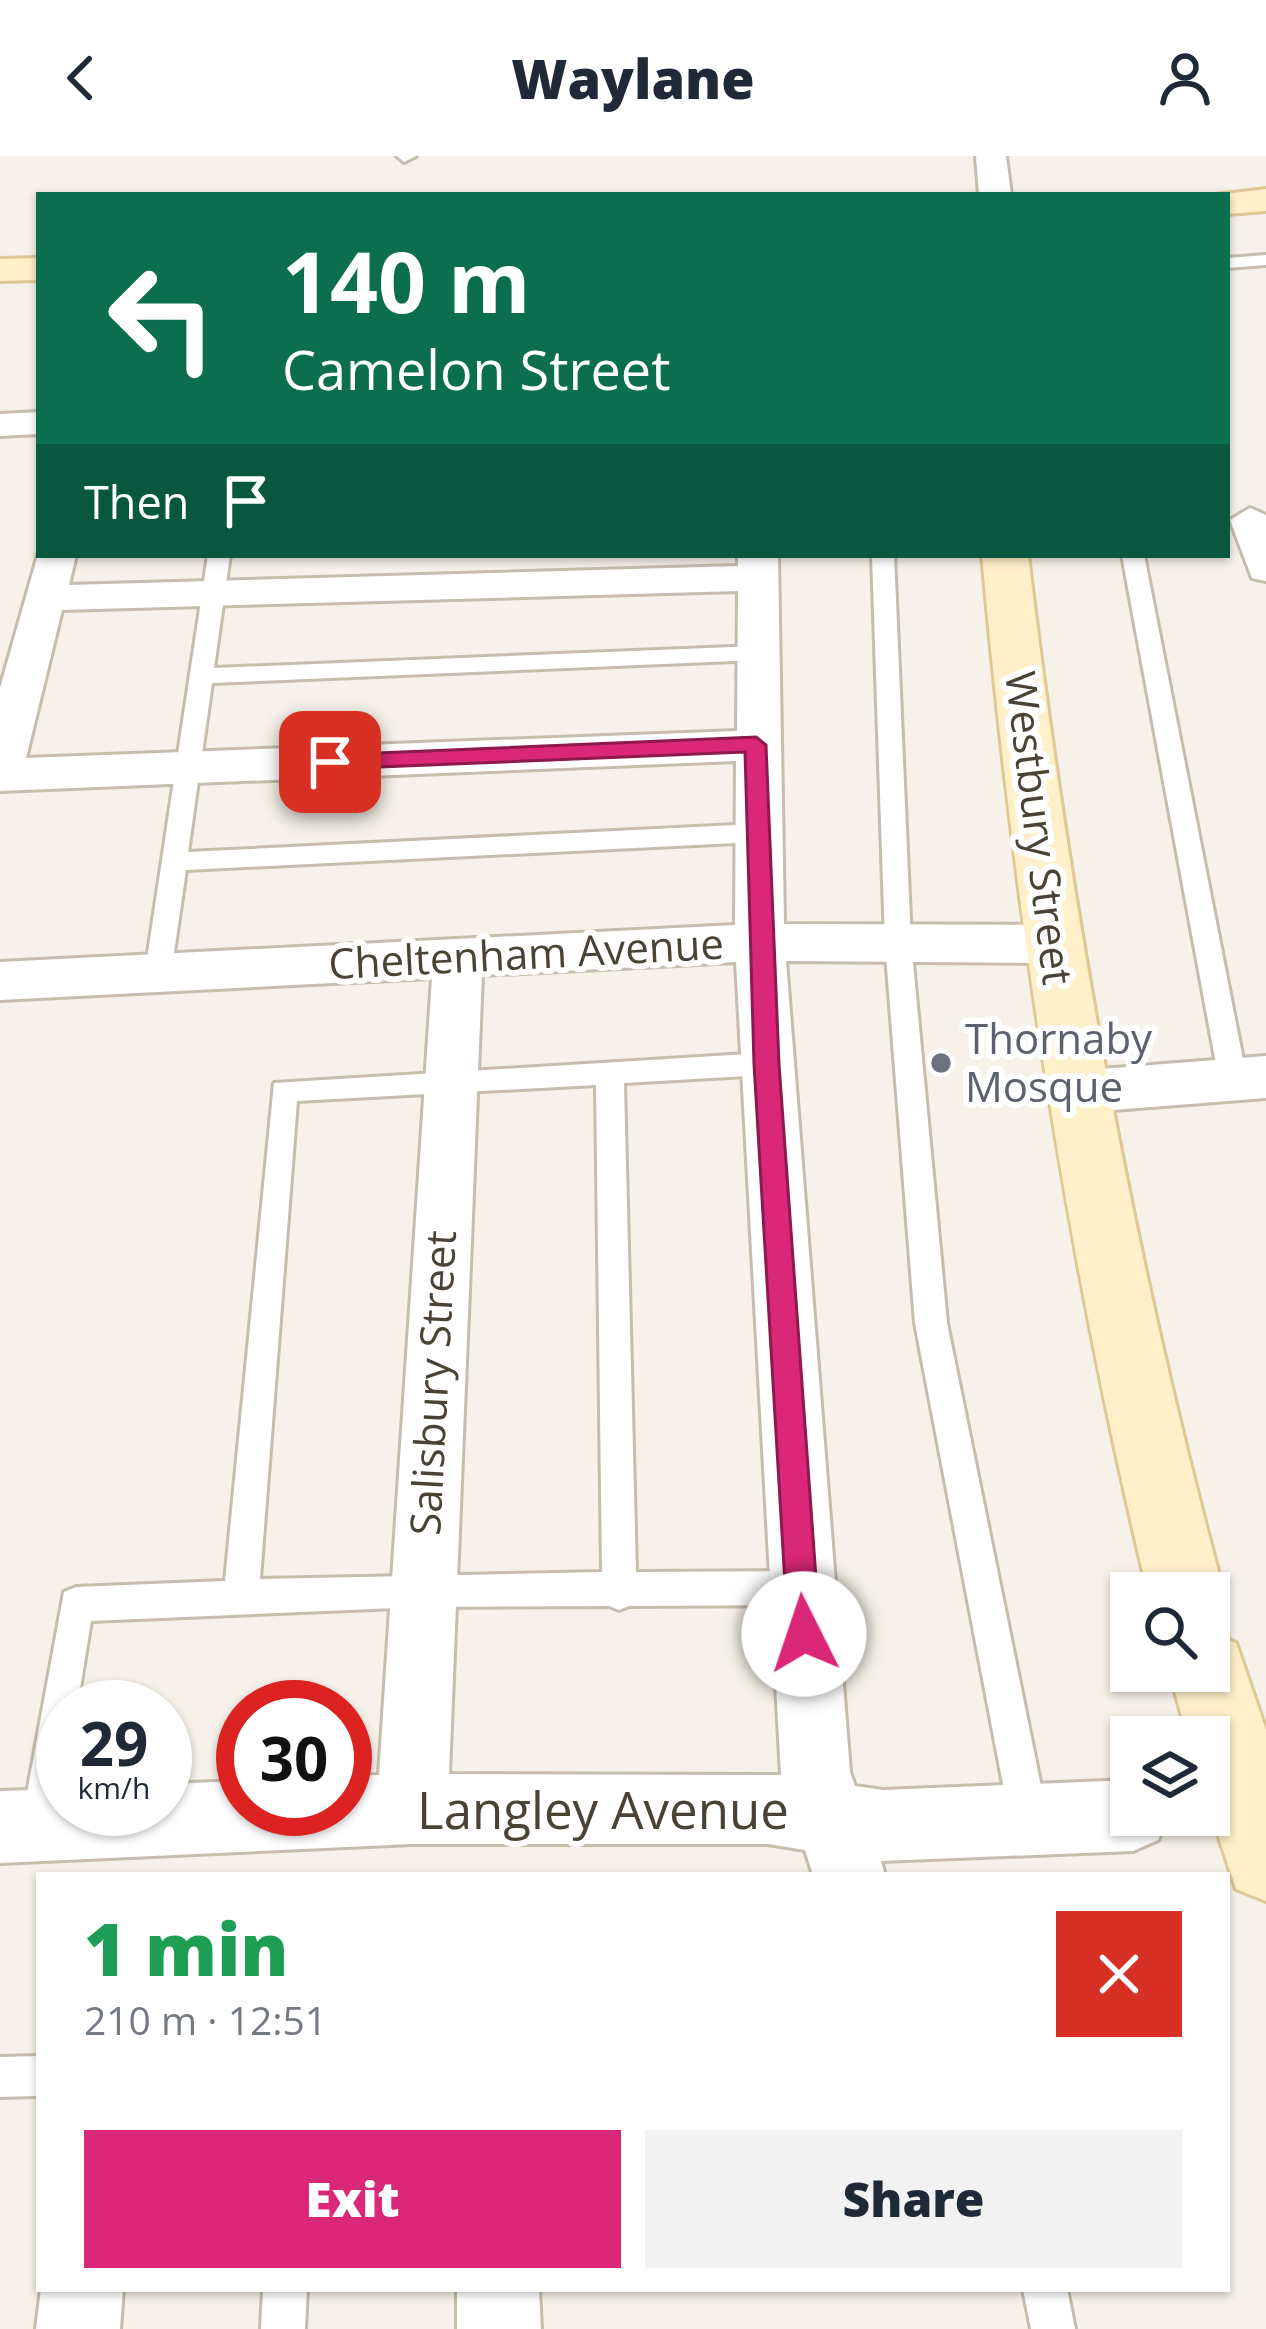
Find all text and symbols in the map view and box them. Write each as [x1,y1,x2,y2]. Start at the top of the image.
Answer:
text: Waylane [511,41,755,115]
icon: back [48,45,114,111]
icon: person [1152,45,1218,111]
text: 140 m [282,223,530,338]
icon: left [84,240,240,396]
text: Camelon Street [282,332,670,406]
icon: arrive [213,468,279,534]
text: Then [84,471,189,532]
street label: Westbury Street [993,668,1088,988]
pin [279,711,381,813]
icon: arrive [297,729,363,795]
street label: Cheltenham Avenue [327,914,725,991]
place label: Thornaby Mosque [965,1009,1153,1114]
marker: Thornaby Mosque [928,1050,954,1076]
street label: Salisbury Street [395,1229,468,1537]
position arrow [741,1571,867,1697]
map controls [1110,1572,1230,1836]
button: search [1110,1572,1230,1692]
speed limit sign: 30 [216,1680,372,1836]
text: 29 [80,1702,148,1784]
button: layers [1110,1716,1230,1836]
text: km/h [78,1767,150,1808]
street label: Langley Avenue [417,1774,789,1844]
text: 1 min [84,1899,289,1997]
button: close [1056,1911,1182,2037]
text: 210 m · 12:51 [84,1993,327,2046]
button: Exit [84,2130,621,2268]
button: Share [645,2130,1182,2268]

